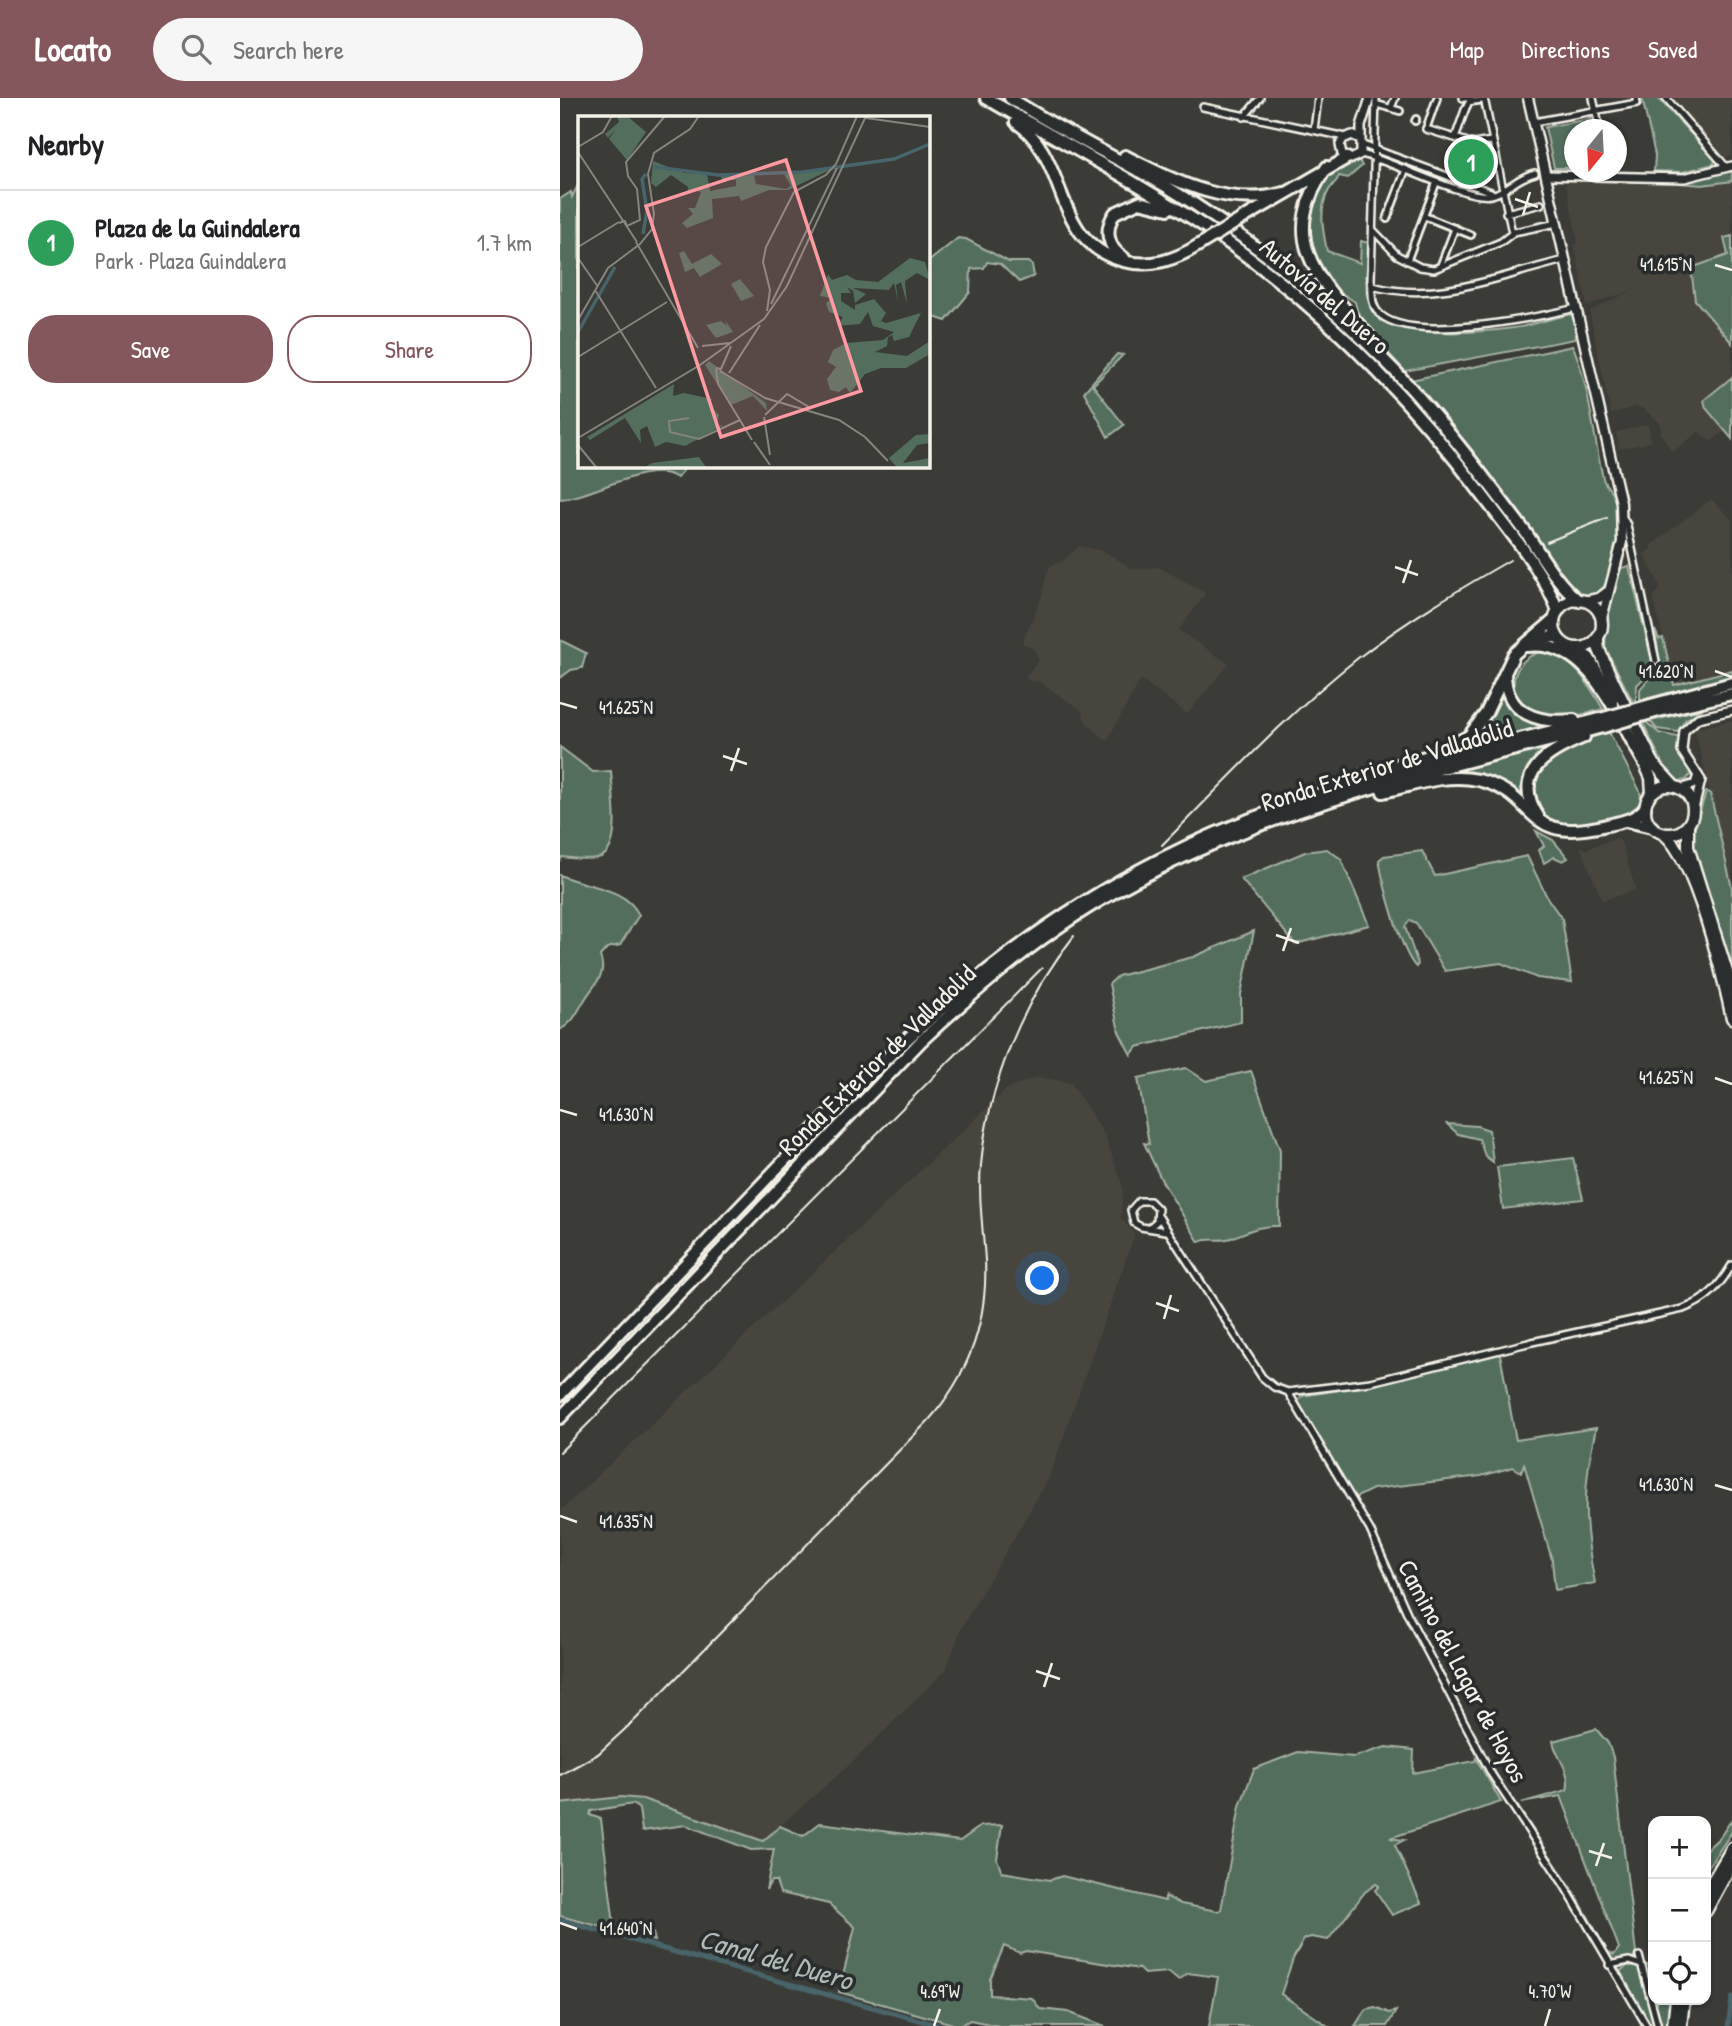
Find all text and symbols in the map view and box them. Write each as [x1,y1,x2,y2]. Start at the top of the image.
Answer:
search box [153,18,643,81]
text: Locato [35,27,111,71]
icon: search [177,30,215,68]
text: Search here [233,32,344,67]
text: Map [1450,33,1484,65]
text: Directions [1522,33,1610,65]
text: Saved [1648,33,1697,65]
inset map [578,116,929,467]
north arrow [1564,119,1627,182]
text: Nearby [28,124,104,164]
pin: 1 [1448,136,1494,188]
text: Plaza de la Guindalera [95,210,300,245]
text: 1 [47,227,55,258]
text: 1.7 km [477,227,532,258]
street label: Autovía del Duero [1253,229,1398,362]
text: Park · Plaza Guindalera [95,245,286,276]
text: 41.615°N [1640,252,1692,277]
button: Save [28,315,273,383]
button: Share [287,315,532,383]
text: 41.620°N [1639,659,1693,684]
text: 41.625°N [599,695,653,720]
street label: Ronda Exterior de Valladolid [1257,710,1517,819]
street label: Ronda Exterior de Valladolid [771,956,983,1163]
text: 41.625°N [1639,1065,1693,1090]
text: 41.630°N [599,1102,653,1127]
your location [1025,1261,1059,1295]
text: 41.630°N [1639,1472,1693,1497]
text: 41.635°N [599,1509,653,1534]
street label: Camino del Lagar de Hoyos [1390,1553,1537,1788]
map controls [1648,1816,1711,2005]
button: + [1648,1816,1711,1879]
button: − [1648,1879,1711,1942]
text: 41.640°N [600,1916,652,1941]
water label: Canal del Duero [695,1919,859,1999]
button: locate [1648,1942,1711,2005]
text: 4.69°W [920,1979,960,2004]
text: 4.70°W [1529,1979,1571,2004]

